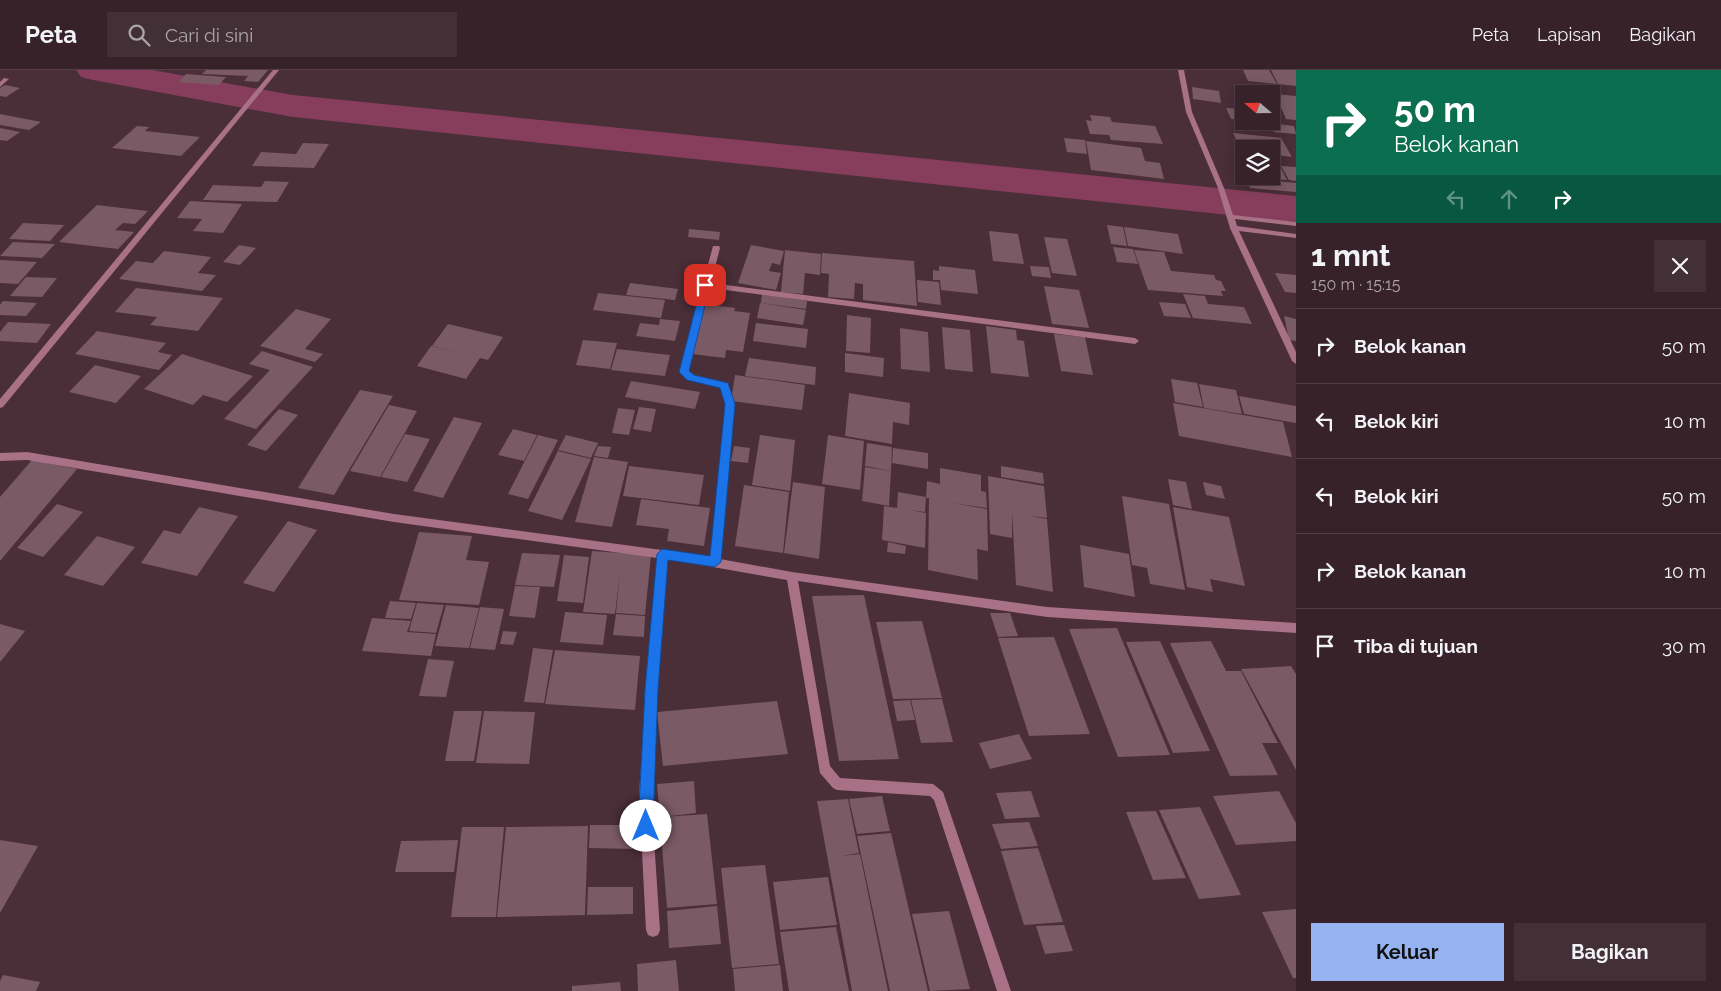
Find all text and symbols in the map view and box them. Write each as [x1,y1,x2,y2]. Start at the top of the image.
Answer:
search box [107,12,457,57]
text: Peta [25,20,77,49]
icon: search [125,21,153,49]
text: Cari di sini [165,24,253,46]
text: Peta [1472,24,1509,45]
text: Lapisan [1537,24,1601,45]
text: Bagikan [1629,24,1696,45]
north arrow [1235,85,1280,130]
map controls [1235,85,1280,185]
text: 50 m [1394,89,1476,130]
icon: right [1311,90,1376,155]
text: Belok kanan [1394,131,1519,157]
button: layers [1235,140,1280,185]
icon: left [1442,185,1470,213]
icon: ahead [1495,185,1523,213]
icon: right [1548,185,1576,213]
text: 1 mnt [1311,238,1391,273]
button: close [1654,240,1706,292]
pin [684,264,726,306]
icon: arrive [691,271,719,299]
text: 150 m · 15:15 [1311,275,1400,294]
icon: right [1311,332,1339,360]
text: Belok kanan [1354,335,1466,357]
text: 50 m [1662,335,1706,357]
icon: left [1311,407,1339,435]
text: Belok kiri [1354,410,1439,432]
text: 10 m [1664,410,1706,432]
icon: left [1311,482,1339,510]
text: Belok kiri [1354,485,1439,507]
text: 50 m [1662,485,1706,507]
icon: right [1311,557,1339,585]
text: Belok kanan [1354,560,1466,582]
text: 10 m [1664,560,1706,582]
icon: arrive [1311,632,1339,660]
text: Tiba di tujuan [1354,635,1478,657]
text: 30 m [1662,635,1706,657]
position arrow [619,799,671,851]
button: Keluar [1311,923,1504,981]
button: Bagikan [1514,923,1706,981]

